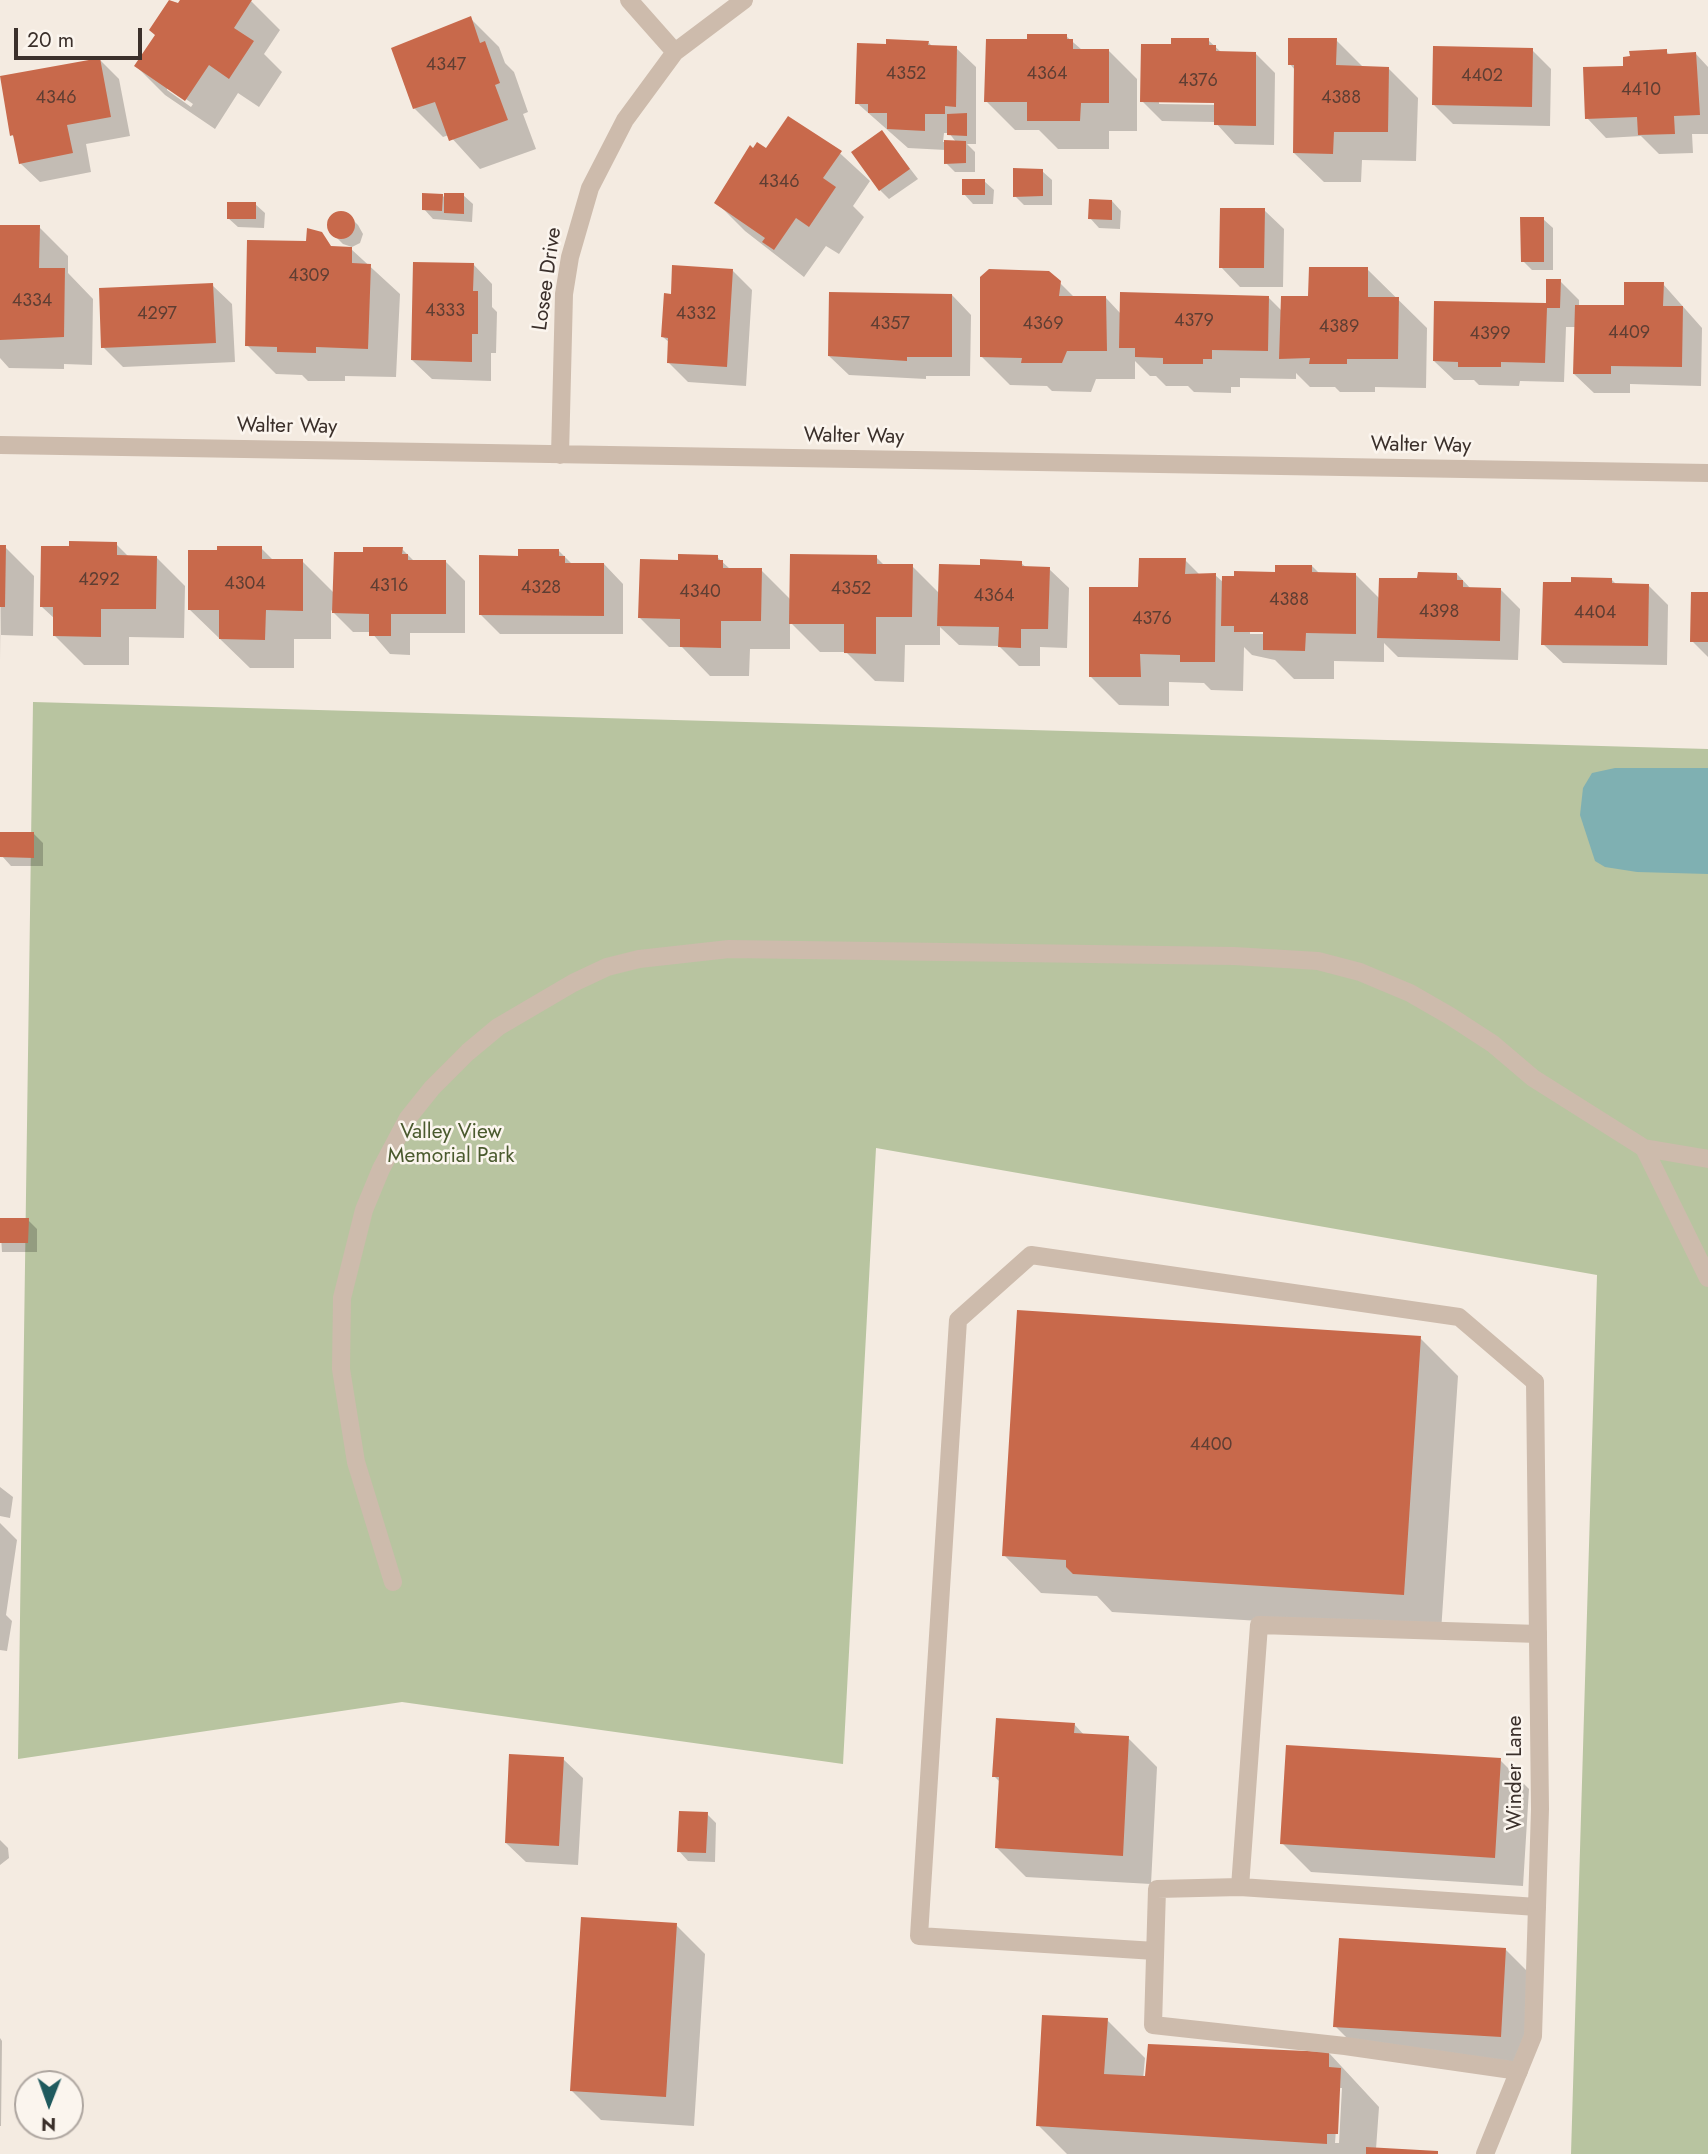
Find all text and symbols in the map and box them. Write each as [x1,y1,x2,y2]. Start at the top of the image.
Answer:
scale bar [18,14,145,58]
text: 20 m [27,25,74,55]
house number: 4347 [426,55,466,77]
house number: 4352 [886,64,926,86]
house number: 4364 [1026,64,1068,86]
house number: 4402 [1461,66,1503,88]
house number: 4376 [1178,71,1218,93]
house number: 4410 [1621,80,1661,102]
house number: 4346 [35,88,77,110]
house number: 4388 [1321,88,1361,110]
house number: 4346 [758,172,800,194]
street label: Losee Drive [528,226,568,332]
house number: 4309 [288,266,330,288]
house number: 4334 [12,291,52,313]
house number: 4333 [425,301,465,323]
house number: 4297 [137,304,177,326]
house number: 4332 [676,304,716,326]
house number: 4379 [1174,311,1214,333]
house number: 4357 [870,314,910,336]
house number: 4369 [1022,314,1064,336]
house number: 4389 [1319,317,1359,339]
house number: 4409 [1608,323,1650,345]
house number: 4399 [1469,324,1511,346]
street label: Walter Way [236,414,338,440]
street label: Walter Way [803,424,905,450]
street label: Walter Way [1370,433,1472,459]
house number: 4292 [78,570,120,592]
house number: 4304 [224,574,266,596]
house number: 4316 [370,576,408,598]
house number: 4328 [521,578,561,600]
house number: 4352 [831,579,871,601]
house number: 4340 [679,582,721,604]
house number: 4364 [973,586,1015,608]
house number: 4388 [1269,590,1309,612]
house number: 4398 [1419,602,1459,624]
house number: 4404 [1574,603,1616,625]
house number: 4376 [1132,609,1172,631]
park label: Valley View Memorial Park [388,1120,514,1170]
house number: 4400 [1190,1435,1232,1457]
street label: Winder Lane [1503,1716,1529,1830]
north arrow [14,2070,84,2140]
text: N [41,2111,56,2138]

